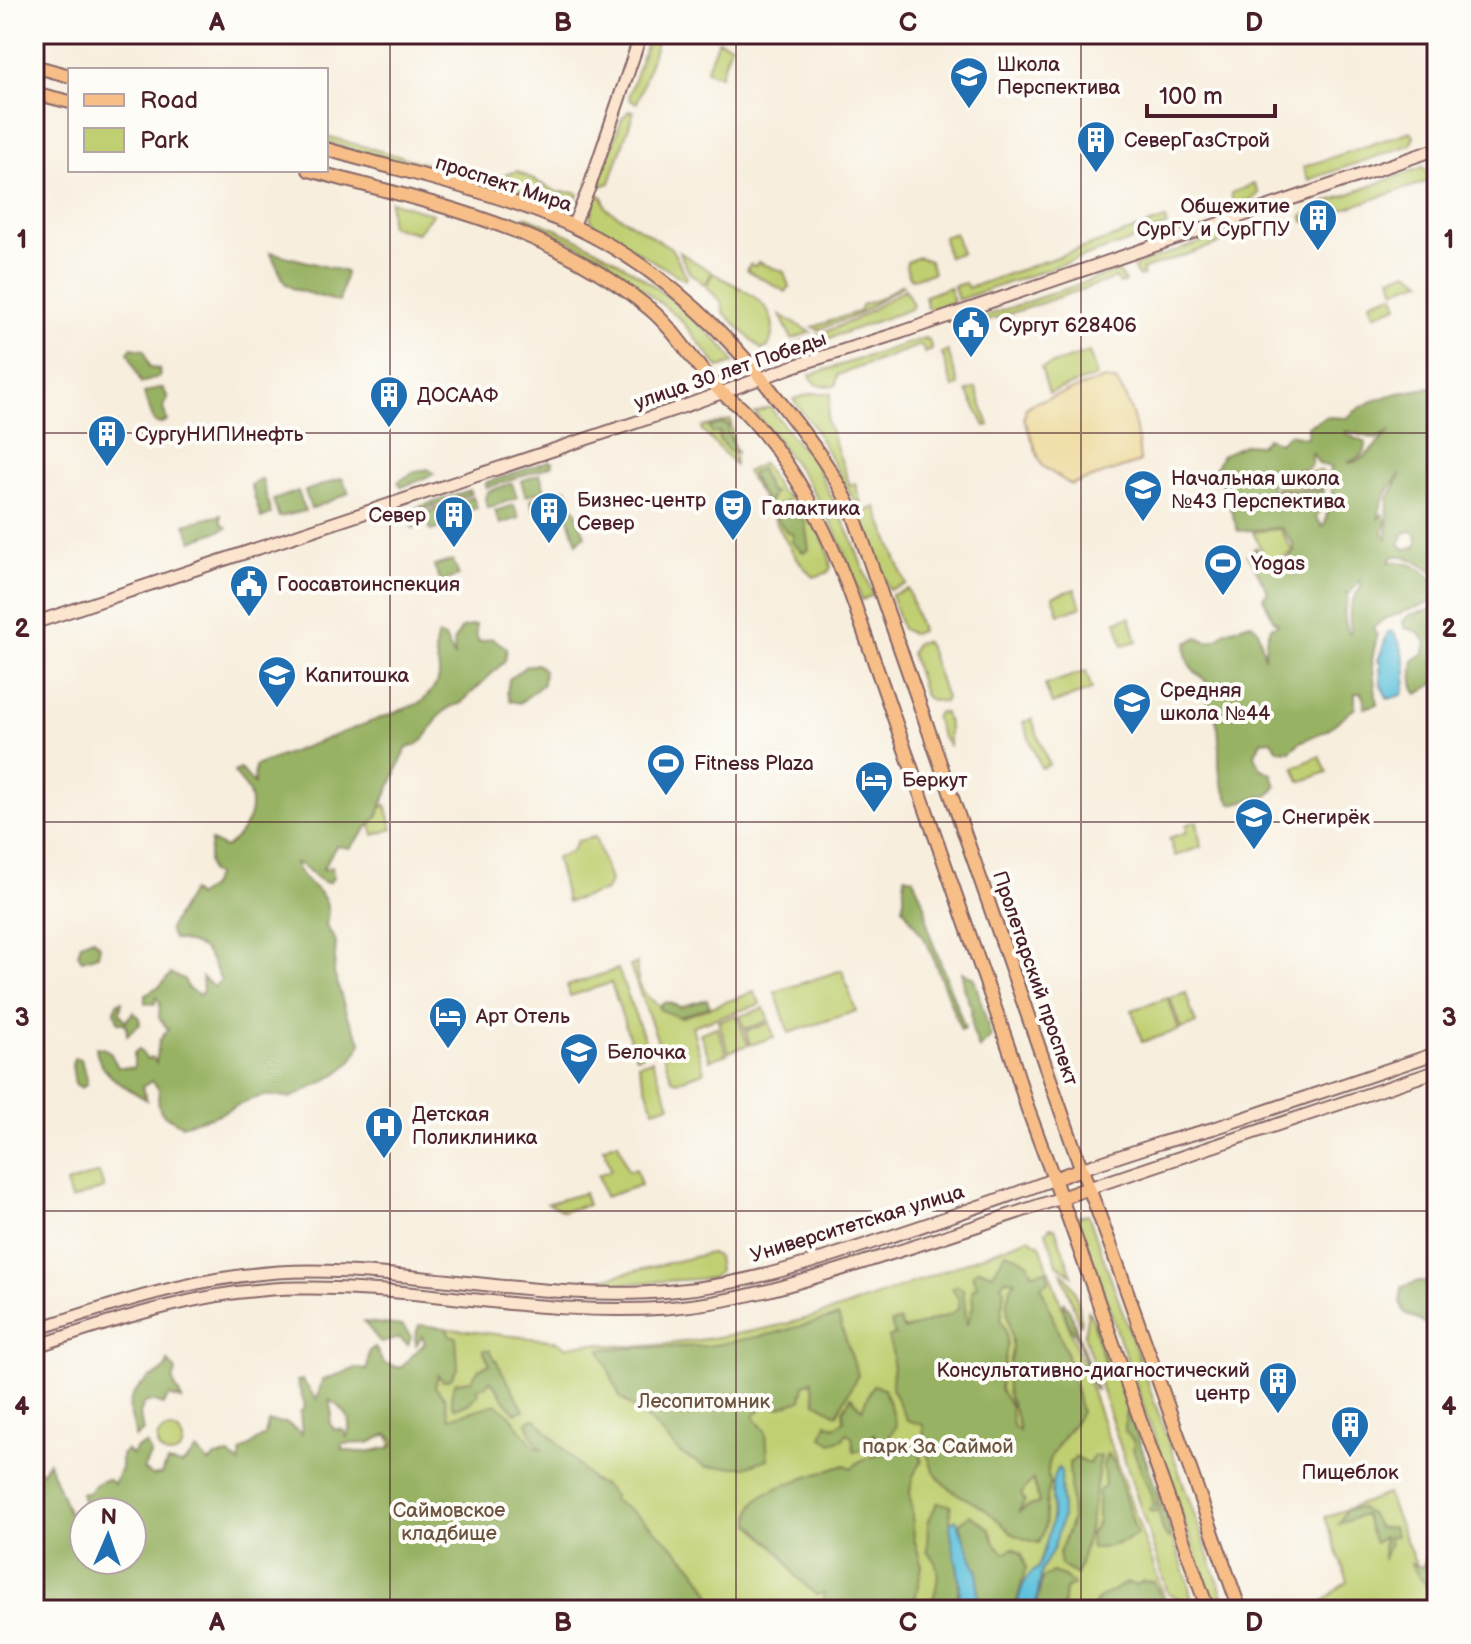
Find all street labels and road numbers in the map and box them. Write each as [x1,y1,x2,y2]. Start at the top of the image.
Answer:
street label: проспект Мира [432,151,575,217]
street label: улица 30 лет Победы [631,327,829,415]
street label: Пролетарский проспект [987,868,1083,1089]
street label: Университетская улица [747,1180,967,1268]

